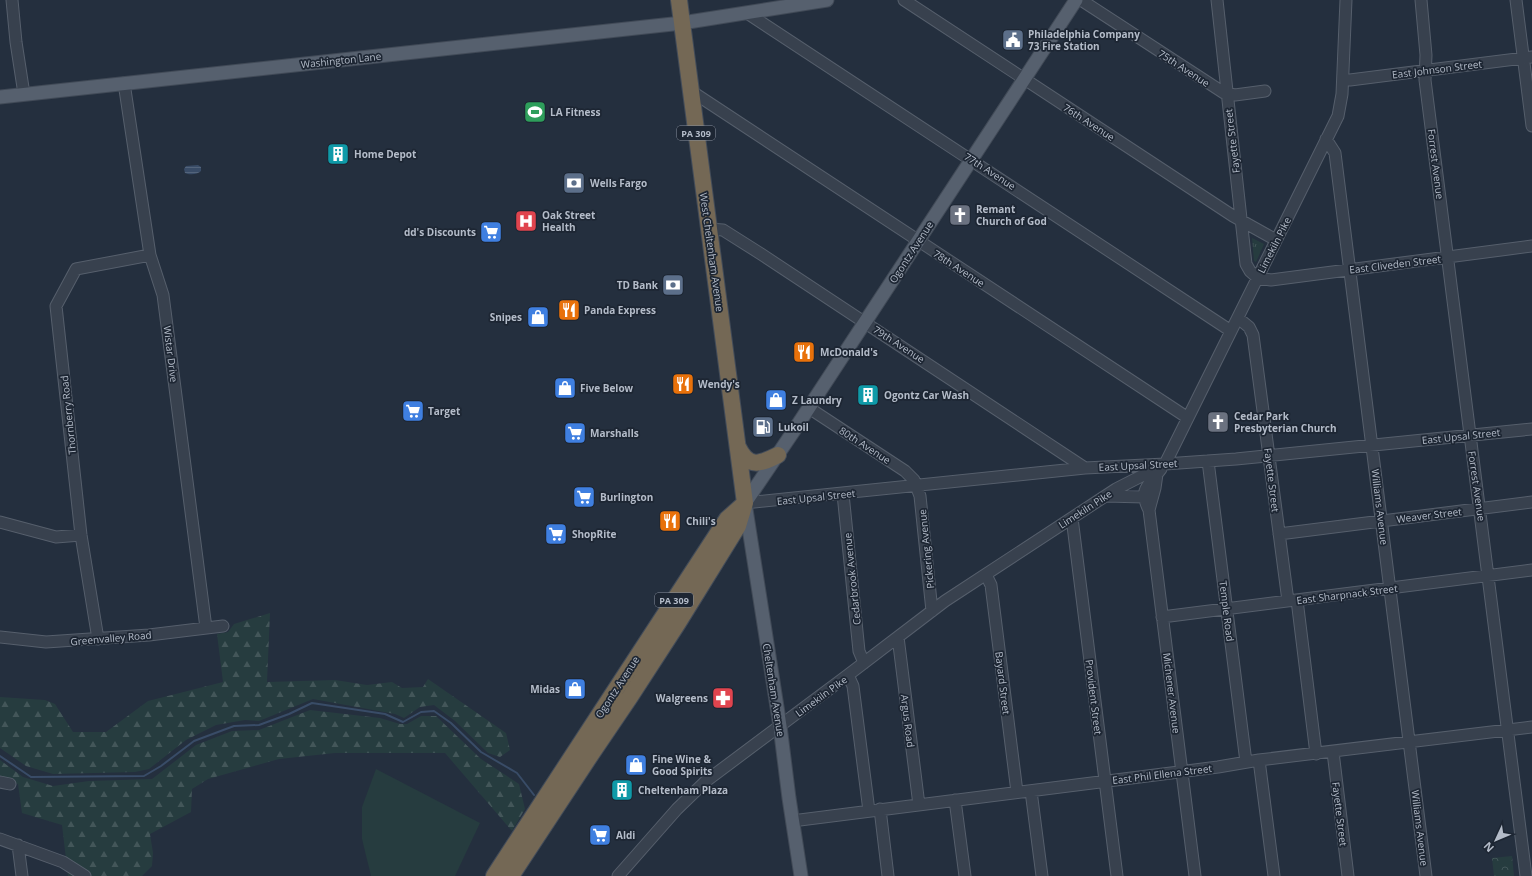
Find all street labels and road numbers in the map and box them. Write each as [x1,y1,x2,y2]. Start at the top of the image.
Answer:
street label: 75th Avenue [1156,46,1213,90]
street label: Washington Lane [300,49,382,71]
street label: East Johnson Street [1391,56,1483,81]
street label: 76th Avenue [1061,100,1118,144]
street label: Fayette Street [1221,108,1243,174]
road number: PA 309 [677,126,715,140]
street label: Forrest Avenue [1425,128,1447,200]
street label: 77th Avenue [962,149,1019,193]
street label: West Cheltenham Avenue [697,192,727,313]
street label: Limekiln Pike [1254,214,1294,275]
street label: Ogontz Avenue [886,218,936,286]
street label: 78th Avenue [931,246,988,290]
street label: East Cliveden Street [1348,251,1442,277]
street label: 79th Avenue [871,322,928,366]
street label: Wistar Drive [161,325,181,383]
street label: Thornberry Road [57,375,79,455]
street label: 80th Avenue [837,423,894,467]
street label: East Upsal Street [1421,425,1501,447]
street label: Fayette Street [1261,447,1283,513]
street label: Forrest Avenue [1465,450,1489,522]
street label: East Upsal Street [1098,456,1178,474]
street label: Williams Avenue [1368,468,1392,546]
street label: East Upsal Street [776,486,856,508]
street label: Limekiln Pike [1056,486,1115,531]
street label: Weaver Street [1396,504,1463,526]
street label: Pickering Avenue [915,508,937,589]
street label: Cedarbrook Avenue [840,532,864,626]
street label: Temple Road [1216,580,1238,642]
street label: East Sharpnack Street [1296,581,1399,607]
road number: PA 309 [655,593,693,607]
street label: Greenvalley Road [70,627,152,649]
street label: Cheltenham Avenue [760,642,788,738]
street label: Bayard Street [992,651,1014,716]
street label: Michener Avenue [1160,652,1184,735]
street label: Ogontz Avenue [592,653,642,721]
street label: Provident Street [1082,659,1106,736]
street label: Limekiln Pike [792,672,850,720]
street label: Argus Road [898,694,918,748]
street label: East Phil Ellena Street [1111,761,1213,787]
street label: Fayette Street [1329,781,1351,847]
street label: Williams Avenue [1408,789,1432,867]

